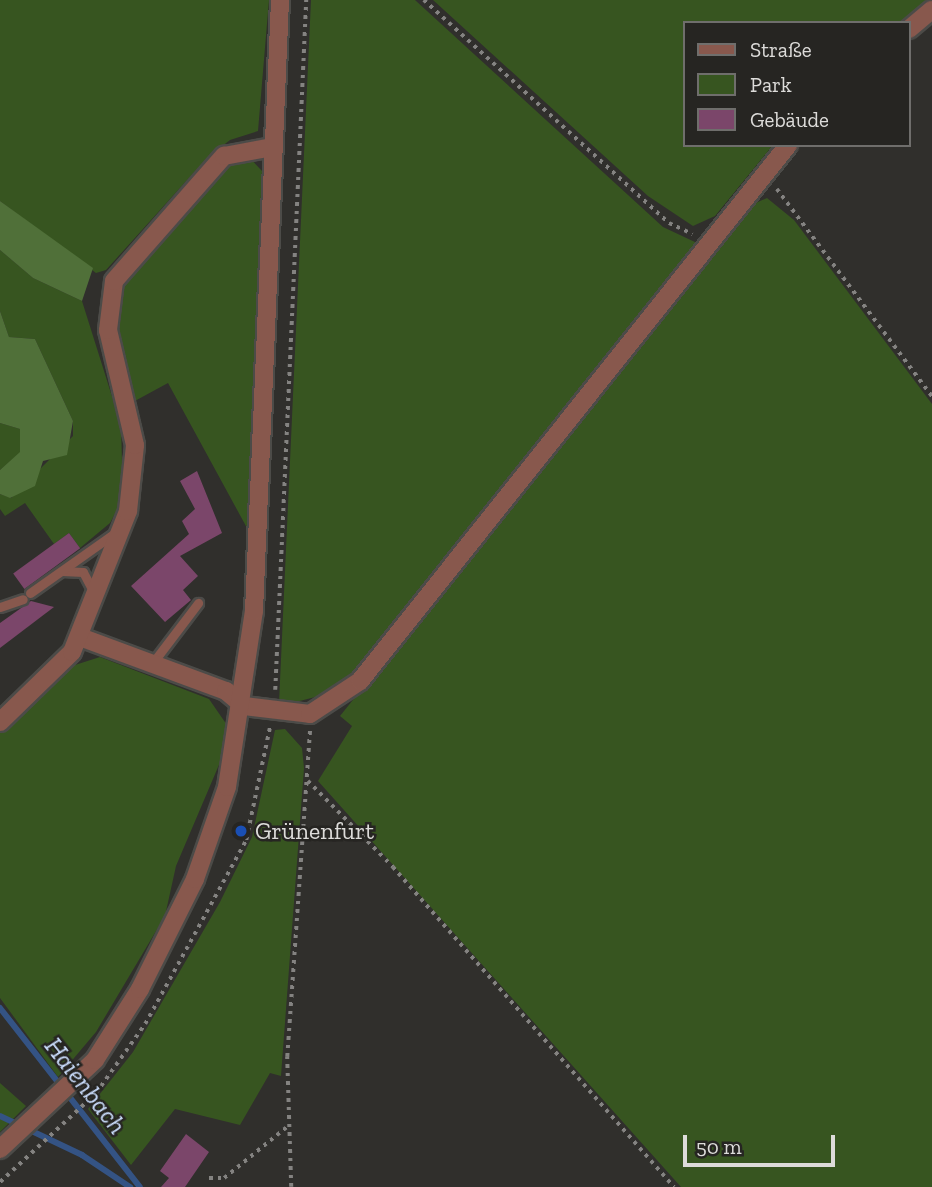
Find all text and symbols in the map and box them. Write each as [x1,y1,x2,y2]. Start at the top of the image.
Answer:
legend [684,21,911,147]
text: Straße [750,37,812,62]
text: Park [750,72,792,97]
text: Gebäude [750,107,829,132]
place label: Grünenfurt [255,817,374,845]
marker: Grünenfurt [233,823,249,839]
water label: Haienbach [38,1031,132,1141]
scale bar [687,1120,839,1164]
text: 50 m [696,1134,742,1159]

